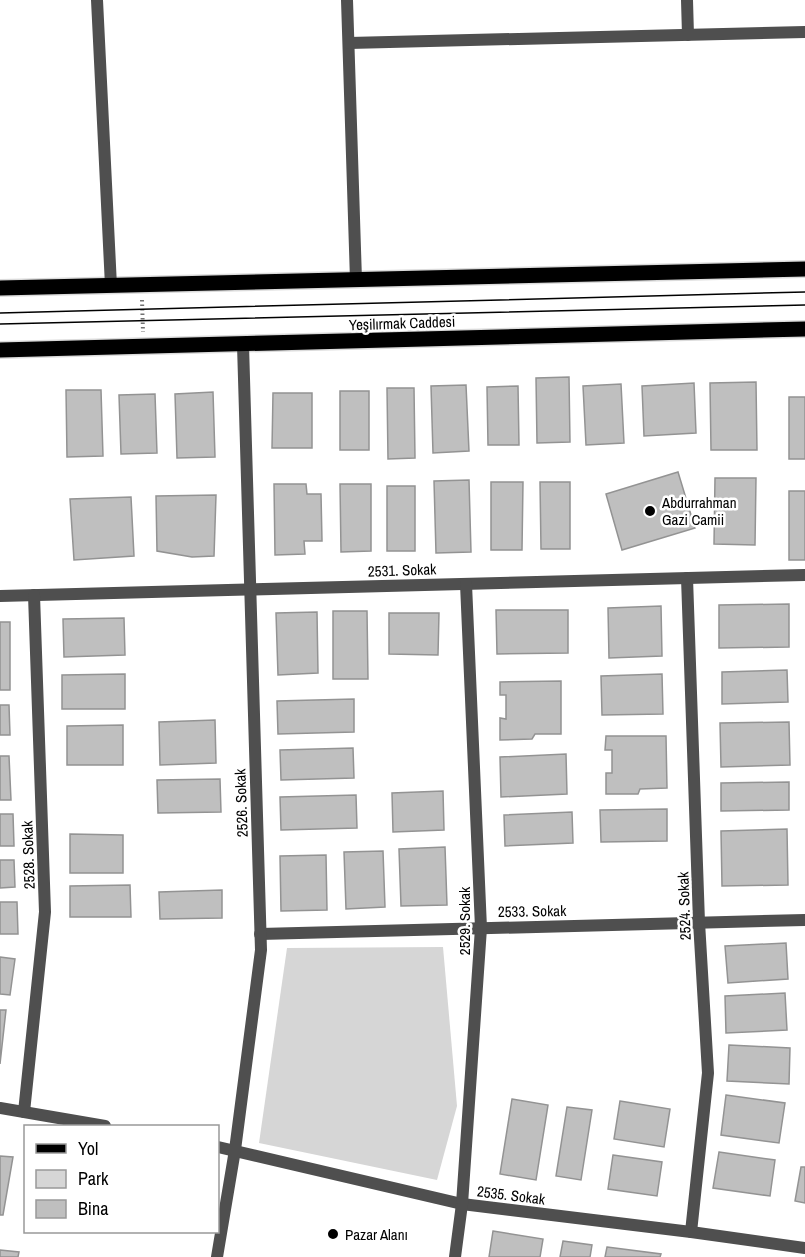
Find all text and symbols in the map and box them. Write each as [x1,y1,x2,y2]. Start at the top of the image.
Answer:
street label: Yeşilırmak Caddesi [348,311,456,335]
place label: Abdurrahman Gazi Camii [661,492,737,530]
marker: Abdurrahman Gazi Camii [643,504,657,518]
street label: 2531. Sokak [367,558,437,582]
street label: 2526. Sokak [229,768,253,838]
street label: 2528. Sokak [16,820,40,890]
street label: 2524. Sokak [672,871,696,941]
street label: 2529. Sokak [454,886,475,955]
street label: 2533. Sokak [498,900,567,922]
legend [24,1125,219,1233]
text: Yol [78,1136,98,1161]
text: Park [78,1166,109,1191]
street label: 2535. Sokak [476,1180,547,1210]
text: Bina [78,1196,108,1221]
place label: Pazar Alanı [345,1224,408,1245]
marker: Pazar Alanı [326,1227,340,1241]

